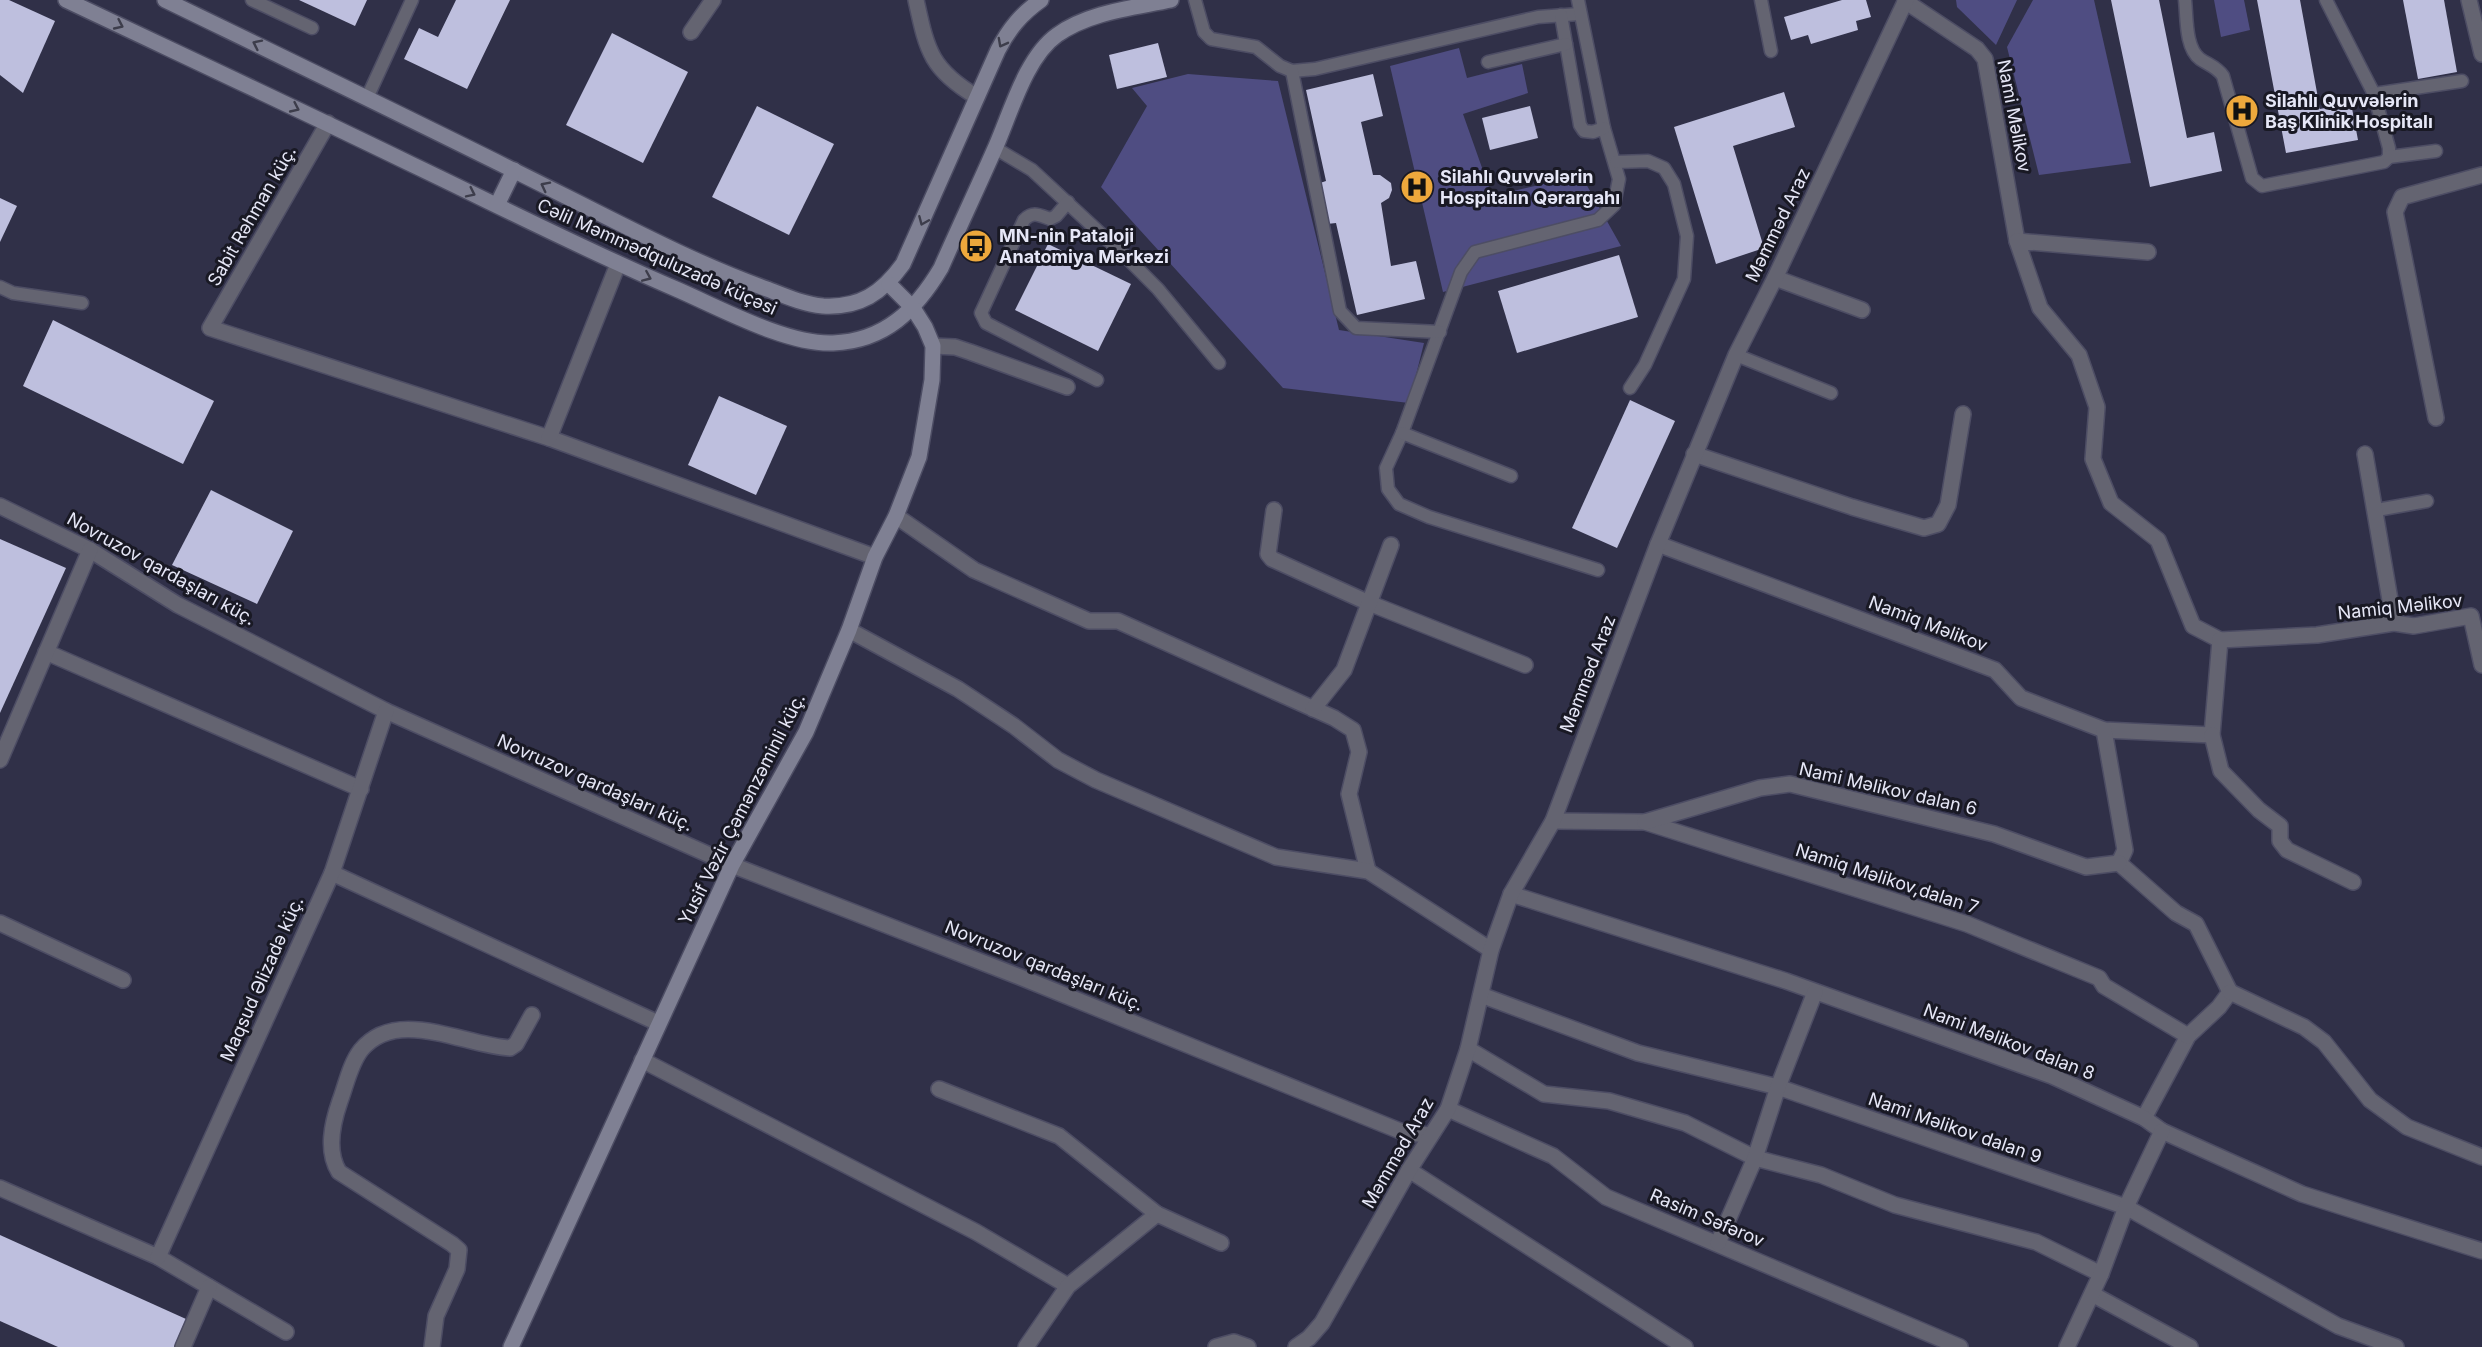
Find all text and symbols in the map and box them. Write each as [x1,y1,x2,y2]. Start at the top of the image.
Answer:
one-way arrow [113,17,124,29]
one-way arrow [998,36,1009,47]
one-way arrow [252,40,263,52]
street label: Nami Məlikov [1993,58,2036,174]
place label: Silahlı Quvvələrin Baş Klinik Hospitalı [2265,90,2433,132]
hospital icon: Silahlı Quvvələrin Baş Klinik Hospitalı [2224,93,2260,129]
one-way arrow [289,101,300,113]
street label: Sabit Rəhman küç. [203,142,300,289]
street label: Məmməd Araz [1741,164,1814,285]
place label: Silahlı Quvvələrin Hospitalın Qərargahı [1440,166,1620,208]
hospital icon: Silahlı Quvvələrin Hospitalın Qərargahı [1399,169,1435,205]
one-way arrow [541,182,551,193]
one-way arrow [465,185,476,197]
street label: Cəlil Məmmədquluzadə küçəsi [534,194,780,319]
one-way arrow [918,215,930,226]
place label: MN-nin Pataloji Anatomiya Mərkəzi [999,225,1169,267]
bus stop icon: MN-nin Pataloji Anatomiya Mərkəzi [958,228,994,264]
one-way arrow [641,270,652,282]
street label: Novruzov qardaşları küç. [63,508,259,629]
street label: Namiq Məlikov [2336,590,2463,623]
street label: Namiq Məlikov [1866,591,1990,656]
street label: Məmməd Araz [1555,612,1620,736]
street label: Yusif Vəzir Çəmənzəminli küç. [674,690,809,928]
street label: Novruzov qardaşları küç. [494,730,696,835]
street label: Nami Məlikov dalan 6 [1797,758,1979,819]
street label: Namiq Məlikov,dalan 7 [1793,839,1981,918]
street label: Maqsud Əlizadə küç. [216,893,307,1065]
street label: Novruzov qardaşları küç. [942,916,1146,1015]
street label: Nami Məlikov dalan 8 [1921,999,2098,1084]
street label: Nami Məlikov dalan 9 [1866,1088,2045,1167]
street label: Məmməd Araz [1357,1094,1438,1212]
street label: Rasim Səfərov [1647,1184,1767,1251]

